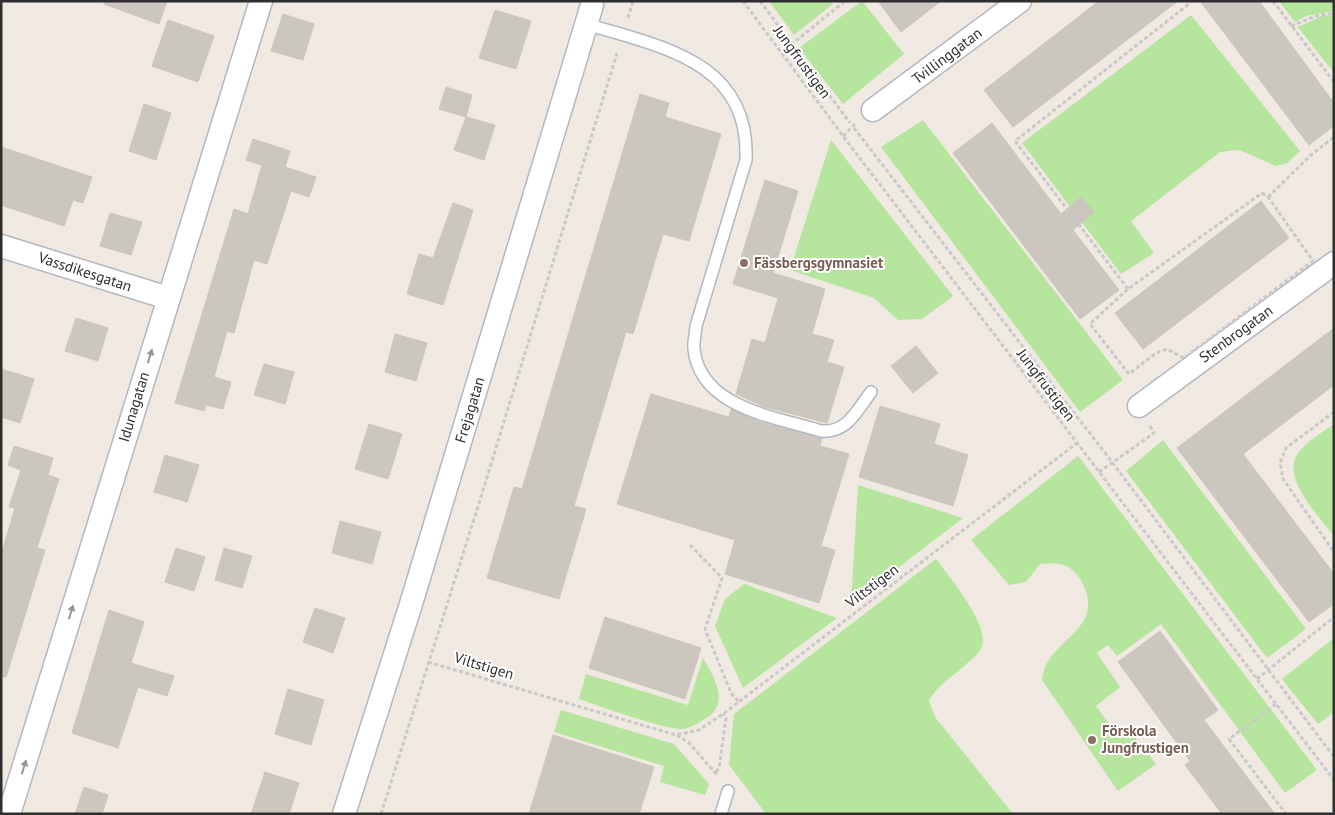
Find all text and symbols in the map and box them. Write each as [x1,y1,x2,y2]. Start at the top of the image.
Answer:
street label: Jungfrustigen [769,21,835,102]
street label: Tvillinggatan [908,23,986,88]
street label: Vassdikesgatan [35,247,134,296]
place label: Fässbergsgymnasiet [754,253,884,272]
marker: Fässbergsgymnasiet [738,257,750,269]
street label: Stenbrogatan [1195,301,1276,367]
street label: Jungfrustigen [1012,344,1080,425]
one-way arrow [147,349,154,364]
street label: Idunagatan [114,369,153,444]
street label: Frejagatan [450,374,489,445]
street label: Viltstigen [841,560,902,612]
one-way arrow [68,604,76,619]
street label: Viltstigen [451,647,516,684]
place label: Förskola Jungfrustigen [1101,721,1189,757]
marker: Förskola Jungfrustigen [1086,734,1098,746]
one-way arrow [20,760,28,775]

